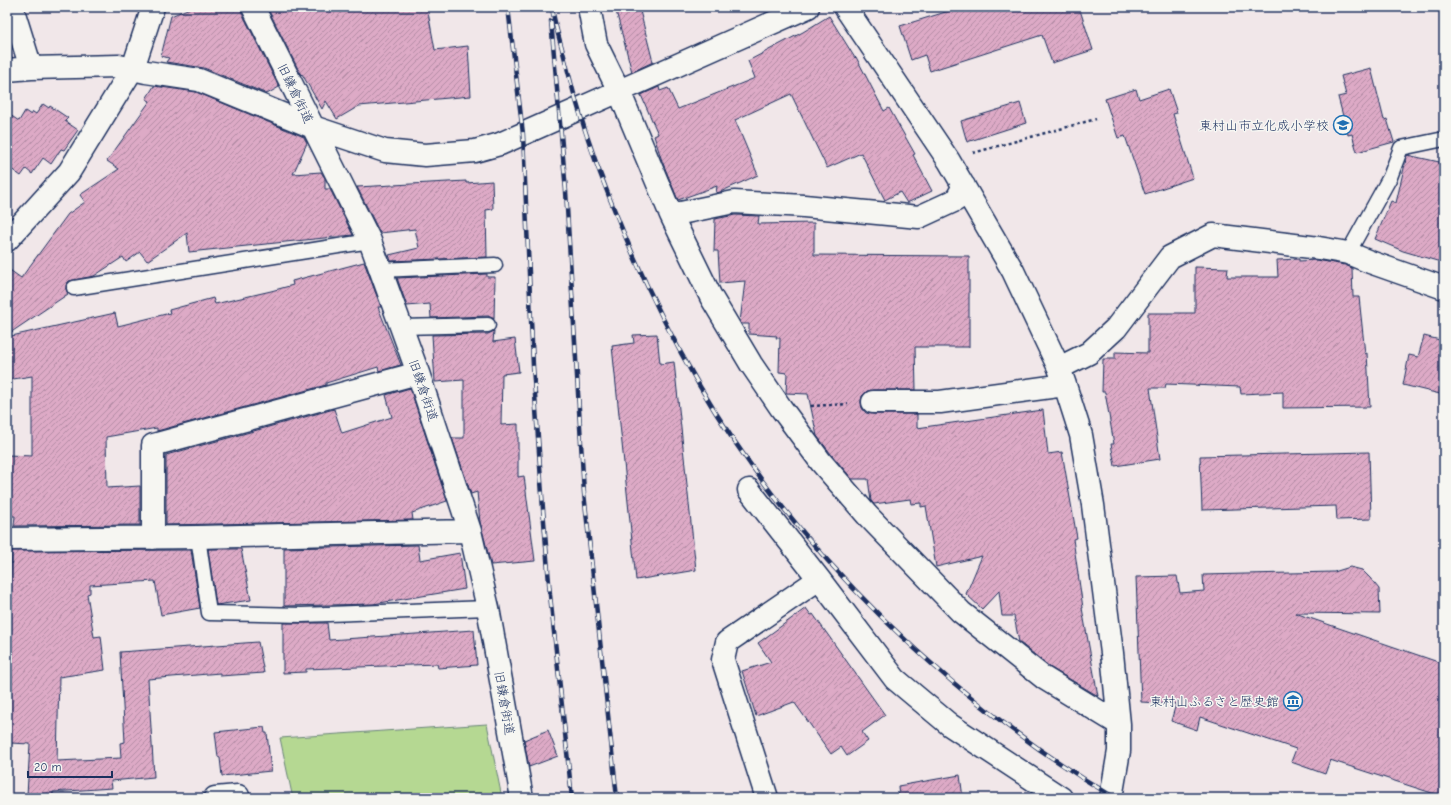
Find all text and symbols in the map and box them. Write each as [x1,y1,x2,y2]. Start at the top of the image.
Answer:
street label: 旧鎌倉街道 [275,61,317,126]
school or university icon: 東村山市立化成小学校 [1332,114,1354,136]
place label: 東村山市立化成小学校 [1199,118,1329,133]
street label: 旧鎌倉街道 [406,357,441,423]
street label: 旧鎌倉街道 [491,670,518,736]
museum icon: 東村山ふるさと歴史館 [1282,690,1304,712]
place label: 東村山ふるさと歴史館 [1150,694,1279,709]
scale bar [28,753,112,779]
text: 20 m [34,760,62,774]

